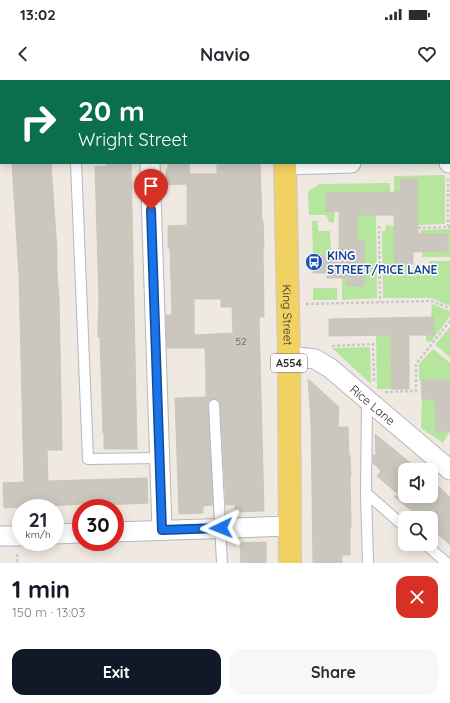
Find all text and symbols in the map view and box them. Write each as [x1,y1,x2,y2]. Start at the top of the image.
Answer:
text: 13:02 [20,5,56,24]
icon: back [12,43,34,65]
text: Navio [200,43,250,66]
icon: heart [416,43,438,65]
text: 20 m [78,93,145,128]
icon: right [12,96,64,148]
text: Wright Street [78,128,188,151]
pin [134,169,168,210]
icon: arrive [140,175,162,197]
place label: KING STREET/RICE LANE [327,248,438,277]
bus stop icon: KING STREET/RICE LANE [304,252,324,272]
street label: King Street [280,284,296,346]
house number: 52 [236,335,247,348]
road number: A554 [271,354,307,372]
street label: Rice Lane [347,381,399,428]
map controls [398,463,438,551]
button: sound [398,463,438,503]
speed limit sign: 30 [72,499,124,551]
text: 21 [28,507,48,532]
position arrow [200,507,242,549]
button: search [398,511,438,551]
text: km/h [25,528,51,541]
text: 1 min [12,574,70,604]
button: close [396,576,438,618]
text: 150 m · 13:03 [12,604,85,620]
button: Exit [12,649,221,695]
button: Share [229,649,438,695]

